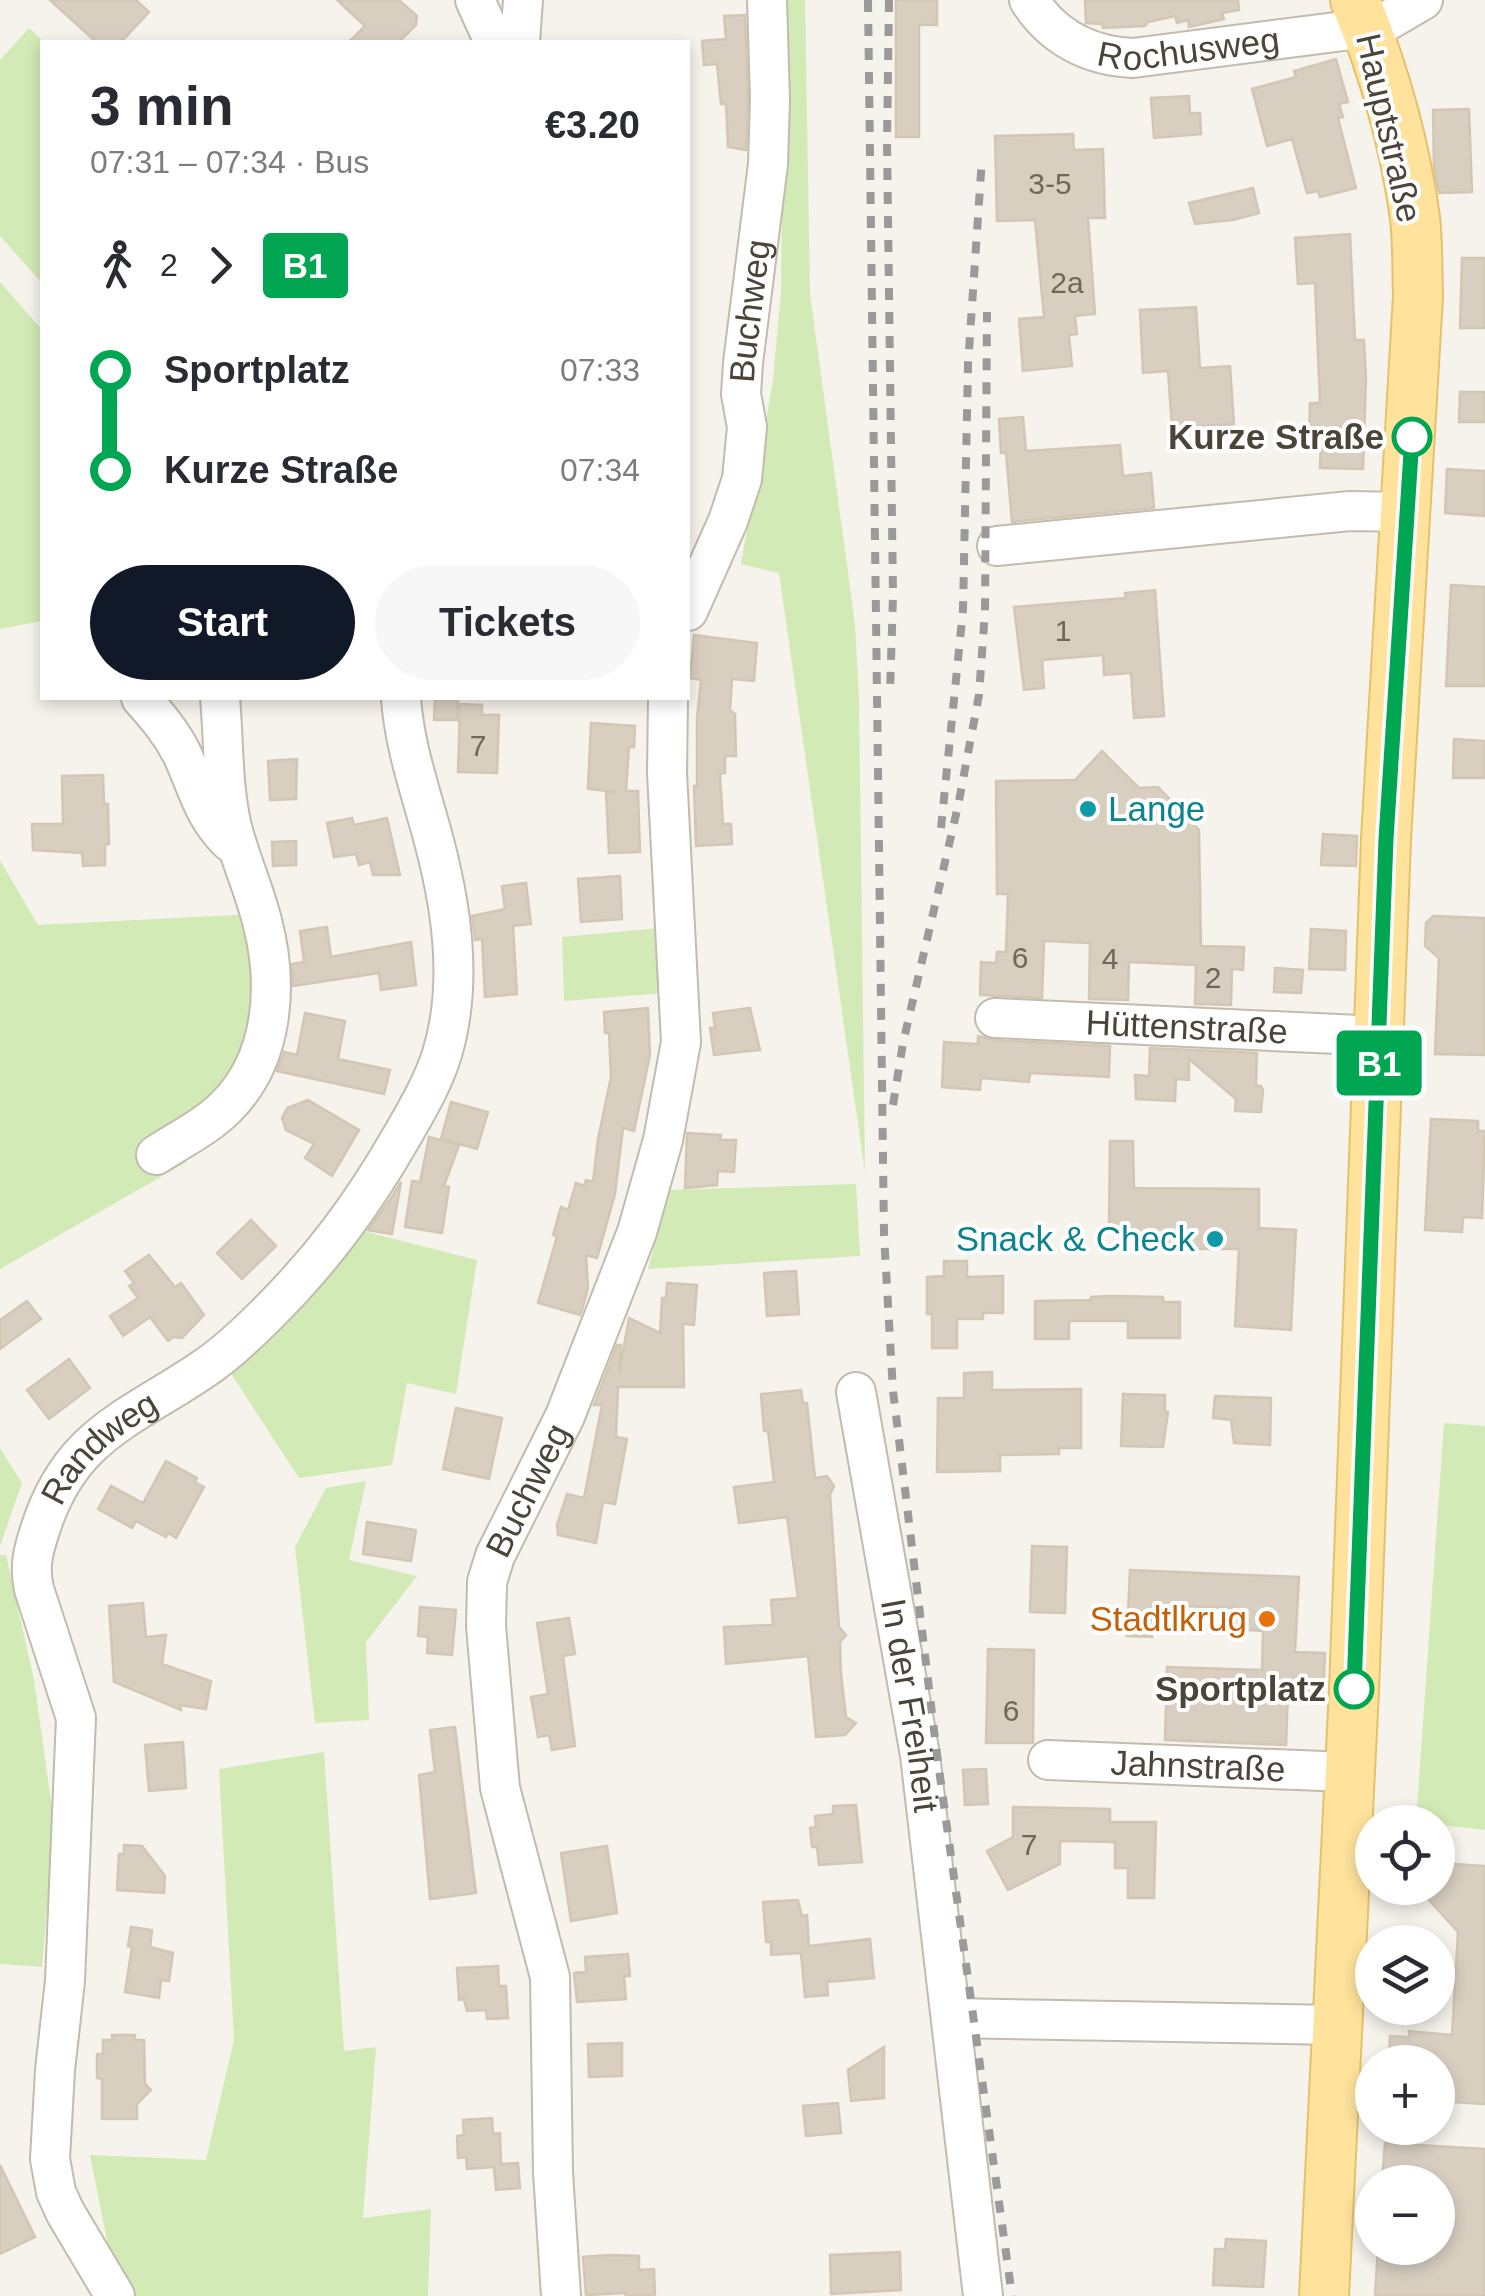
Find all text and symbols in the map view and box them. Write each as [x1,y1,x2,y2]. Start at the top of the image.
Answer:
street label: Rochusweg [1094,19,1282,77]
street label: Hauptstraße [1349,30,1430,226]
text: 3 min [90,75,234,137]
text: €3.20 [545,104,640,146]
text: 07:31 – 07:34 · Bus [90,144,369,180]
house number: 3-5 [1028,167,1072,200]
street label: Buchweg [722,237,777,384]
icon: walk [90,238,145,293]
icon: forward [193,238,248,293]
text: B1 [283,246,328,285]
text: 2 [160,247,178,283]
house number: 2a [1050,266,1084,299]
text: Sportplatz [164,349,350,391]
text: 07:33 [560,352,640,388]
place label: Kurze Straße [1168,417,1384,456]
marker: Kurze Straße [1393,418,1431,456]
text: Kurze Straße [164,449,398,491]
text: 07:34 [560,452,640,488]
button: Start [90,565,355,680]
button: Tickets [375,565,640,680]
house number: 1 [1055,614,1071,647]
house number: 7 [470,729,486,762]
place label: Lange [1108,789,1205,828]
marker: Lange [1077,798,1099,820]
house number: 6 [1012,941,1028,974]
house number: 4 [1102,942,1118,975]
house number: 2 [1205,961,1221,994]
street label: Hüttenstraße [1085,1002,1289,1051]
line badge: B1 [1334,1030,1424,1096]
text: B1 [1357,1044,1401,1083]
place label: Snack & Check [956,1219,1195,1258]
marker: Snack & Check [1204,1228,1226,1250]
street label: Randweg [33,1383,164,1511]
street label: Buchweg [478,1417,577,1563]
street label: In der Freiheit [874,1595,947,1814]
place label: Stadtlkrug [1089,1599,1247,1638]
marker: Stadtlkrug [1256,1608,1278,1630]
place label: Sportplatz [1155,1669,1326,1708]
marker: Sportplatz [1335,1670,1373,1708]
house number: 6 [1003,1694,1019,1727]
street label: Jahnstraße [1110,1743,1286,1788]
map controls [1355,1805,1455,2265]
button: locate [1355,1805,1455,1905]
house number: 7 [1021,1828,1037,1861]
button: layers [1355,1925,1455,2025]
button: + [1355,2045,1455,2145]
button: − [1355,2165,1455,2265]

